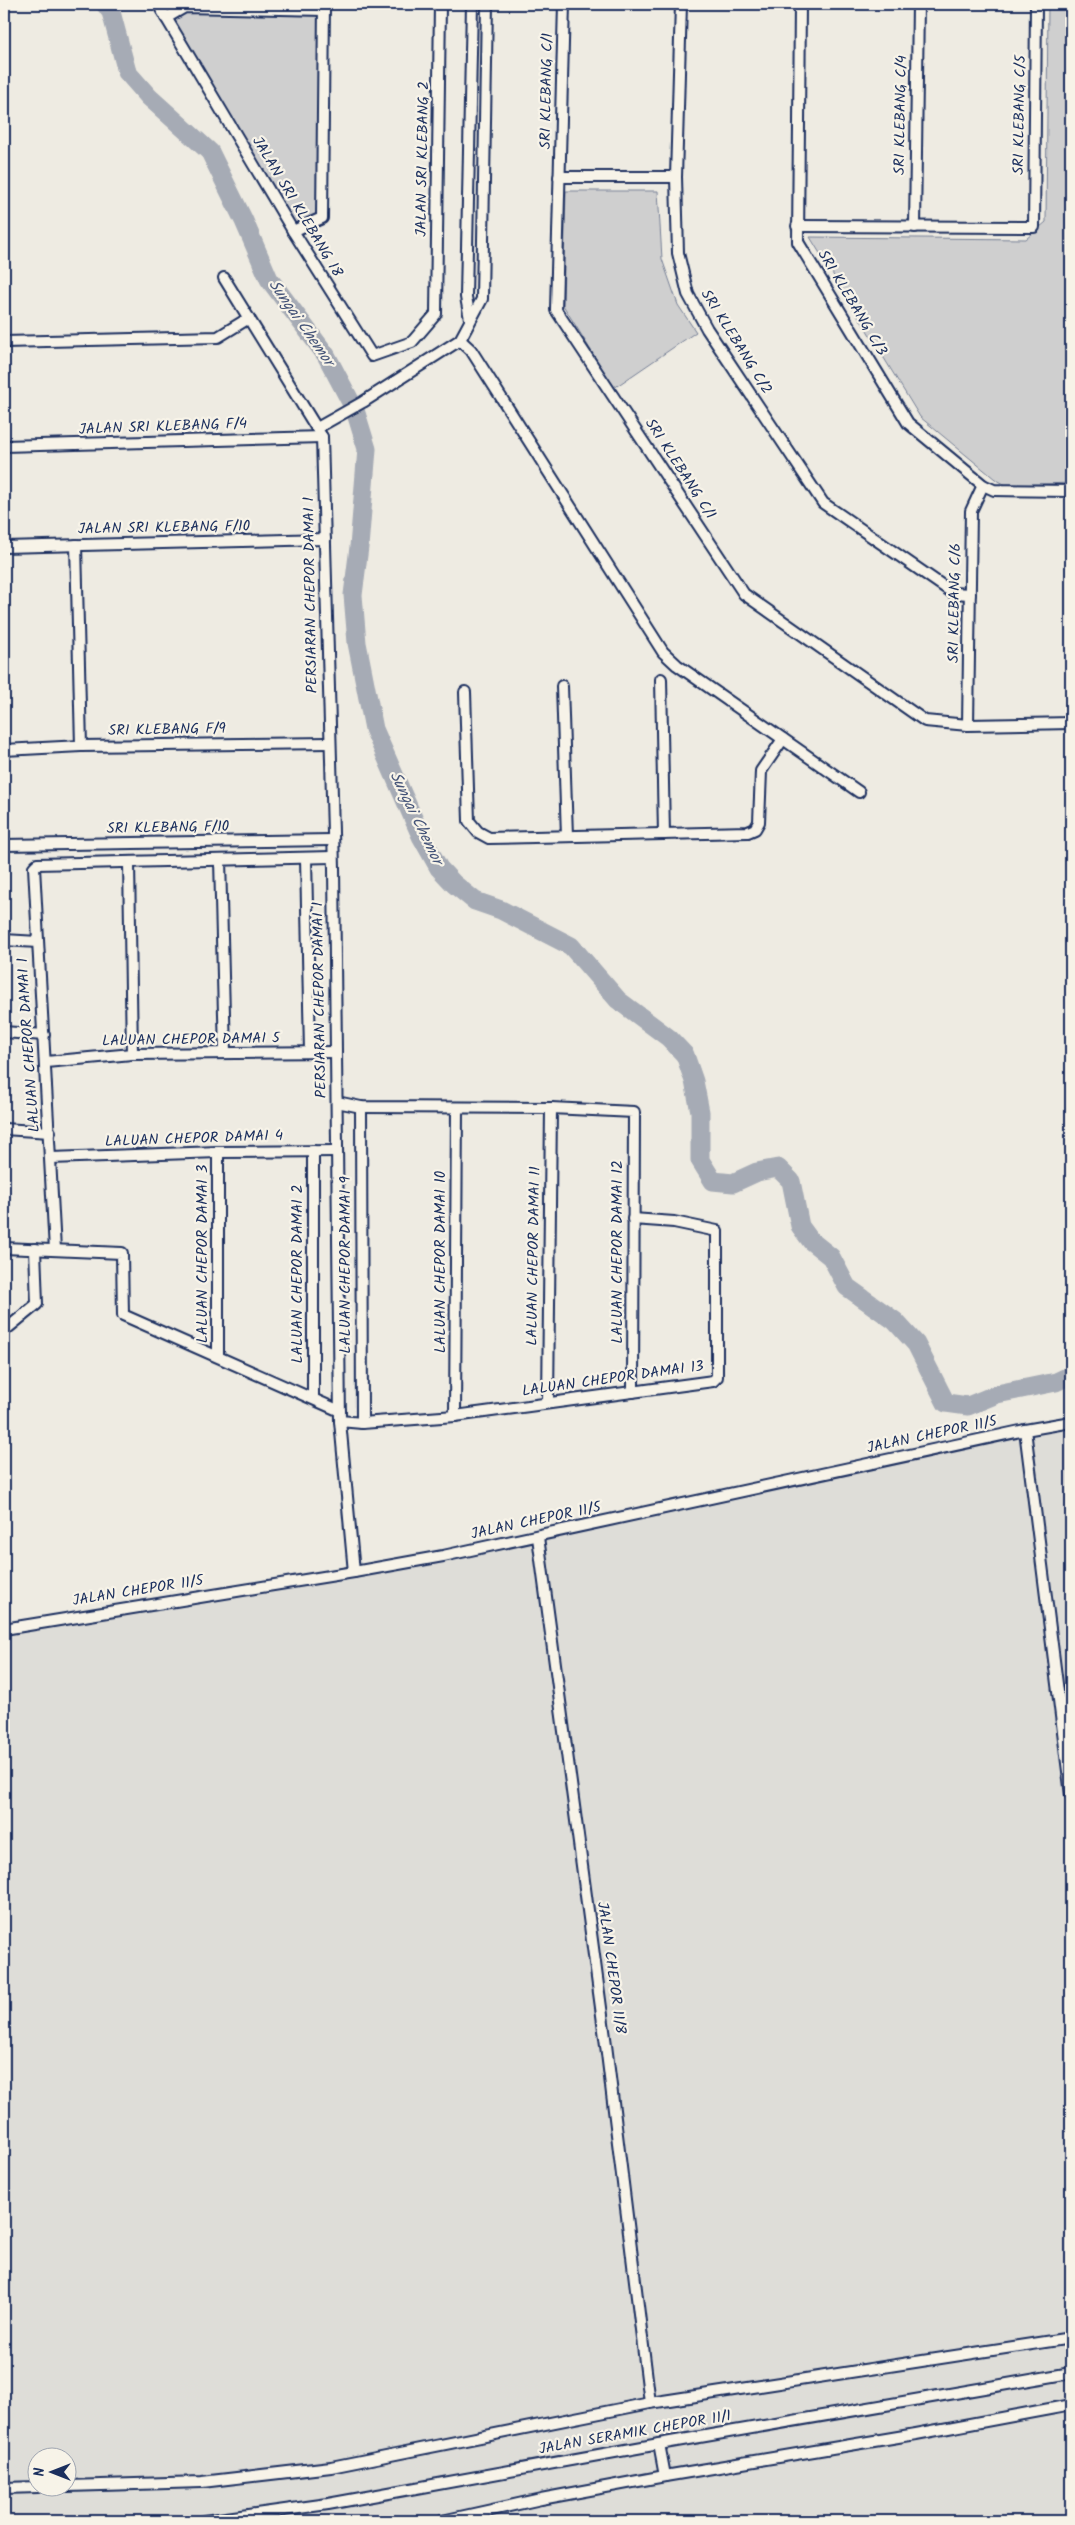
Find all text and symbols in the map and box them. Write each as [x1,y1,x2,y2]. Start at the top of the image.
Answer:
street label: SRI KLEBANG C/1 [534,32,560,149]
street label: SRI KLEBANG C/5 [1007,54,1033,175]
street label: SRI KLEBANG C/4 [888,55,914,175]
street label: JALAN SRI KLEBANG 2 [410,81,436,237]
street label: JALAN SRI KLEBANG 18 [245,132,349,283]
street label: SRI KLEBANG C/3 [811,245,893,361]
water label: Sungai Chemor [262,275,342,374]
street label: SRI KLEBANG C/2 [694,285,778,399]
street label: JALAN SRI KLEBANG F/4 [78,412,248,442]
street label: SRI KLEBANG C/1 [638,414,722,525]
street label: PERSIARAN CHEPOR DAMAI 1 [297,496,325,693]
street label: JALAN SRI KLEBANG F/10 [78,514,251,542]
street label: SRI KLEBANG C/6 [942,543,968,663]
street label: SRI KLEBANG F/9 [108,717,227,743]
water label: Sungai Chemor [383,767,451,872]
street label: SRI KLEBANG F/10 [106,815,230,841]
street label: PERSIARAN CHEPOR DAMAI 1 [306,901,334,1098]
street label: LALUAN CHEPOR DAMAI 1 [11,957,47,1133]
street label: LALUAN CHEPOR DAMAI 5 [102,1026,281,1054]
street label: LALUAN CHEPOR DAMAI 4 [104,1124,284,1154]
street label: LALUAN CHEPOR DAMAI 12 [606,1160,630,1344]
street label: LALUAN CHEPOR DAMAI 3 [191,1164,215,1343]
street label: LALUAN CHEPOR DAMAI 11 [520,1166,548,1346]
street label: LALUAN CHEPOR DAMAI 10 [429,1170,453,1353]
street label: LALUAN CHEPOR DAMAI 9 [334,1176,358,1354]
street label: LALUAN CHEPOR DAMAI 2 [286,1185,310,1363]
street label: LALUAN CHEPOR DAMAI 13 [521,1354,706,1404]
street label: JALAN CHEPOR 11/5 [865,1409,1000,1460]
street label: JALAN CHEPOR 11/5 [469,1495,604,1546]
street label: JALAN CHEPOR 11/5 [71,1569,206,1613]
street label: JALAN CHEPOR 11/8 [590,1900,632,2037]
street label: JALAN SERAMIK CHEPOR 11/1 [537,2404,733,2462]
north arrow [28,2448,78,2498]
text: N [29,2467,51,2476]

